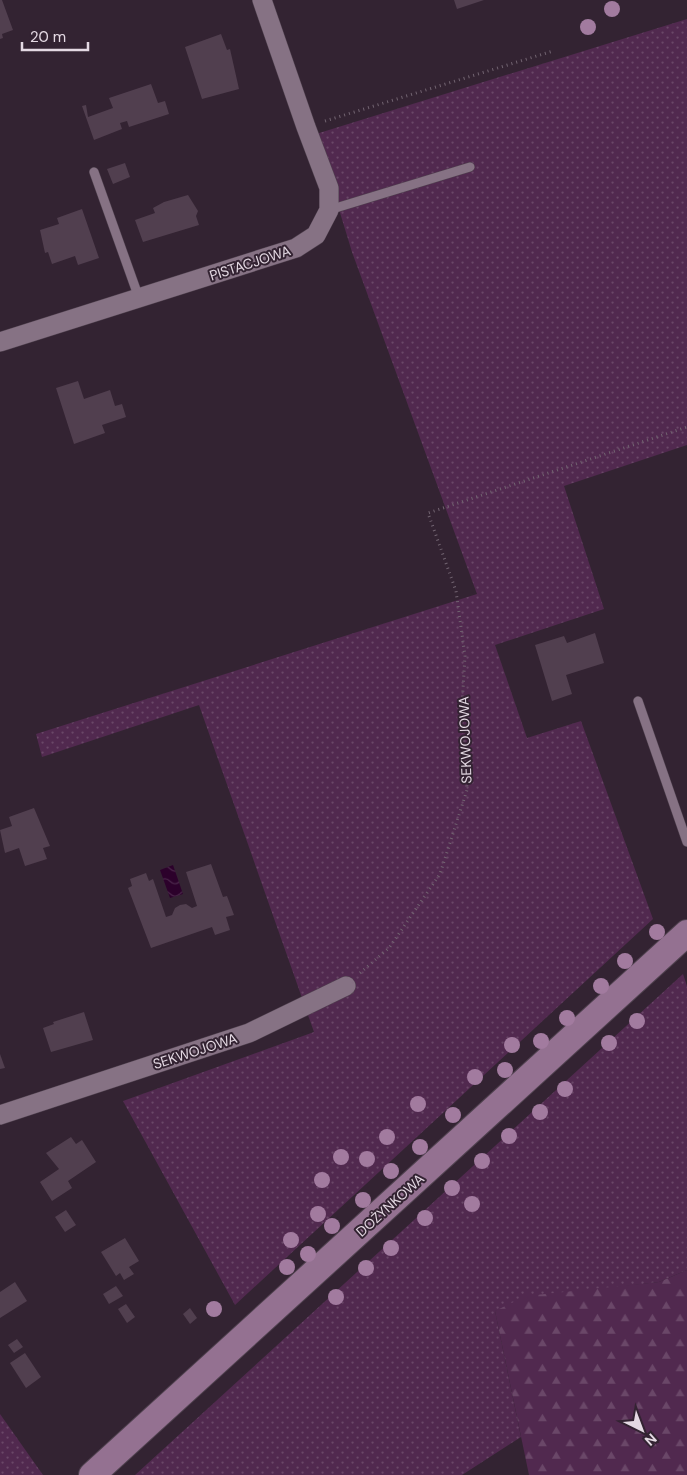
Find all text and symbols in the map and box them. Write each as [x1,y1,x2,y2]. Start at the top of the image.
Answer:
scale bar [22,20,89,52]
text: 20 m [30,27,66,47]
street label: PISTACJOWA [207,241,293,285]
street label: SEKWOJOWA [454,696,476,784]
street label: SEKWOJOWA [151,1029,239,1073]
street label: DOŻYNKOWA [352,1170,428,1240]
north arrow [617,1405,667,1455]
text: N [641,1430,661,1450]

